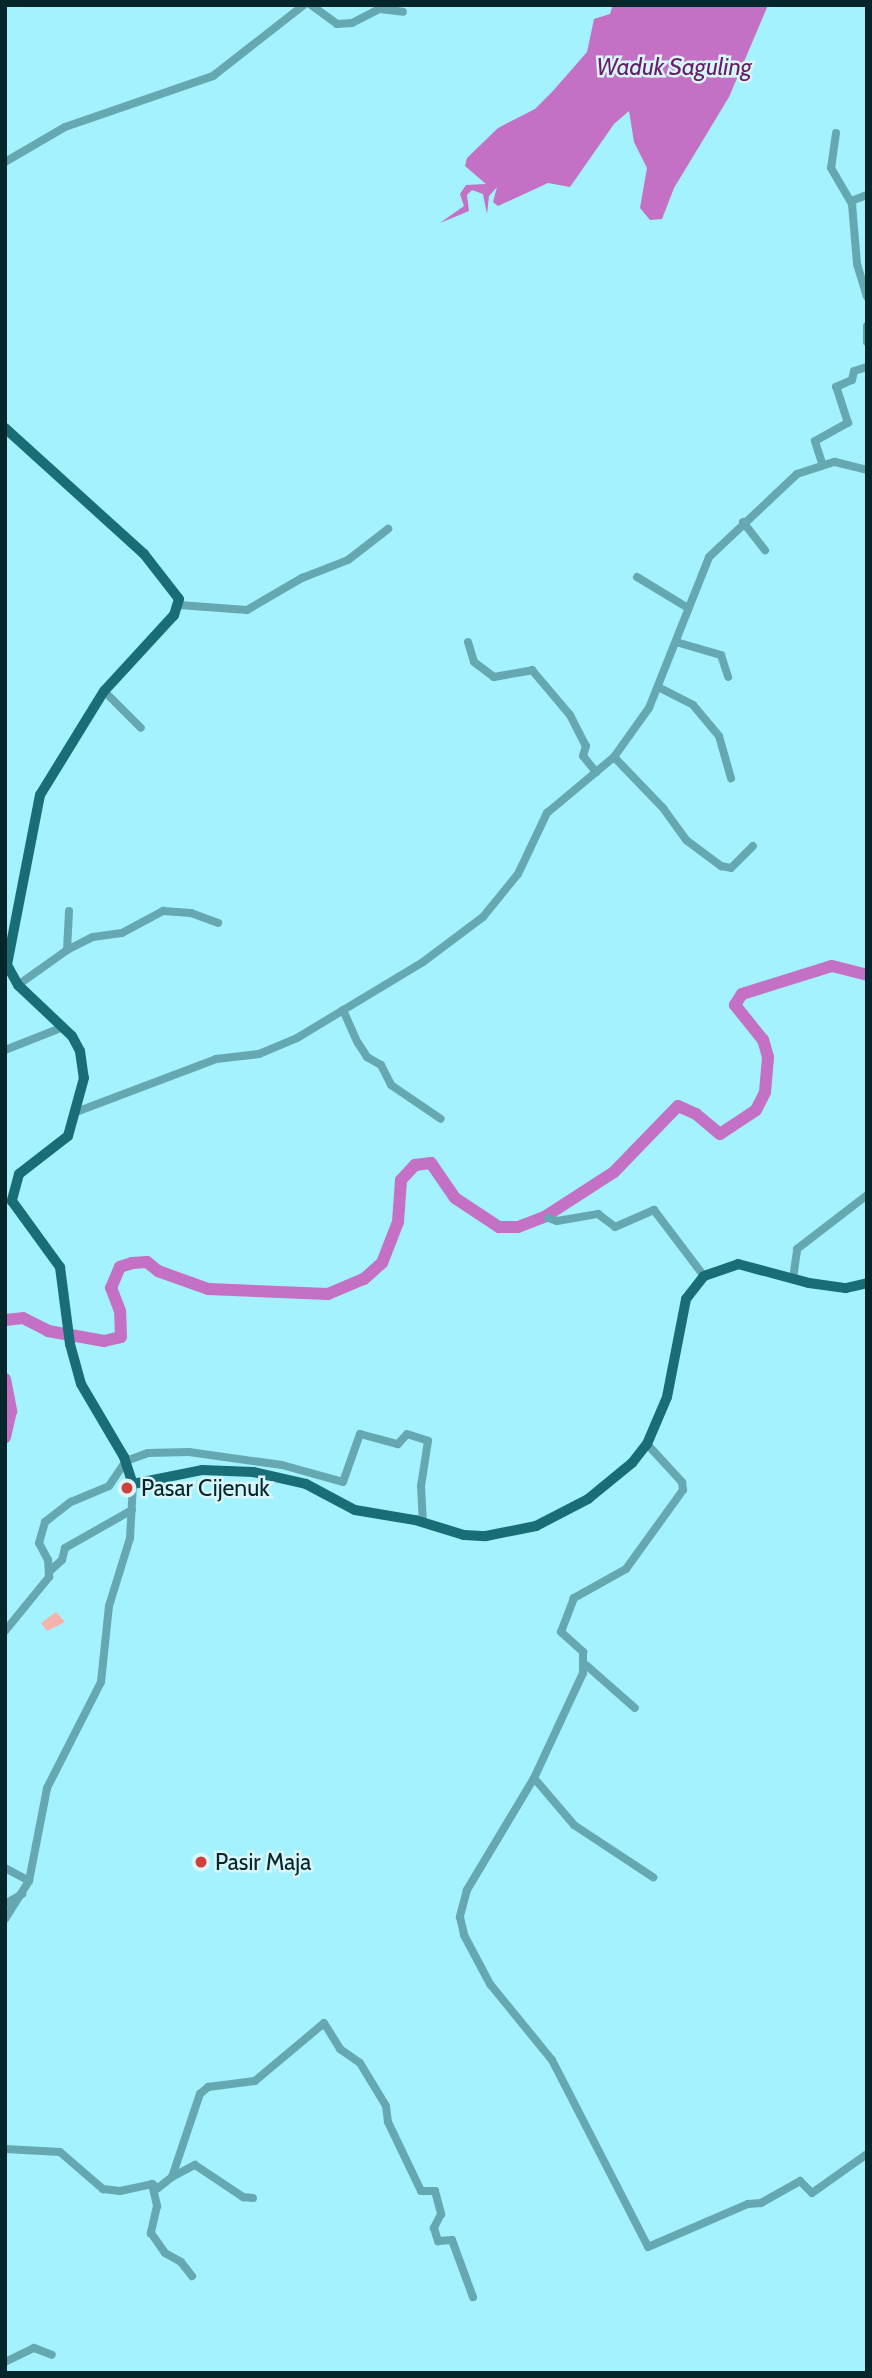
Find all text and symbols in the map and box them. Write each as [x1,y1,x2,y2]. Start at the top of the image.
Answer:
water label: Waduk Saguling [596,53,752,81]
place label: Pasar Cijenuk [141,1474,270,1502]
marker: Pasar Cijenuk [119,1480,135,1496]
place label: Pasir Maja [215,1848,311,1876]
marker: Pasir Maja [193,1854,209,1870]

